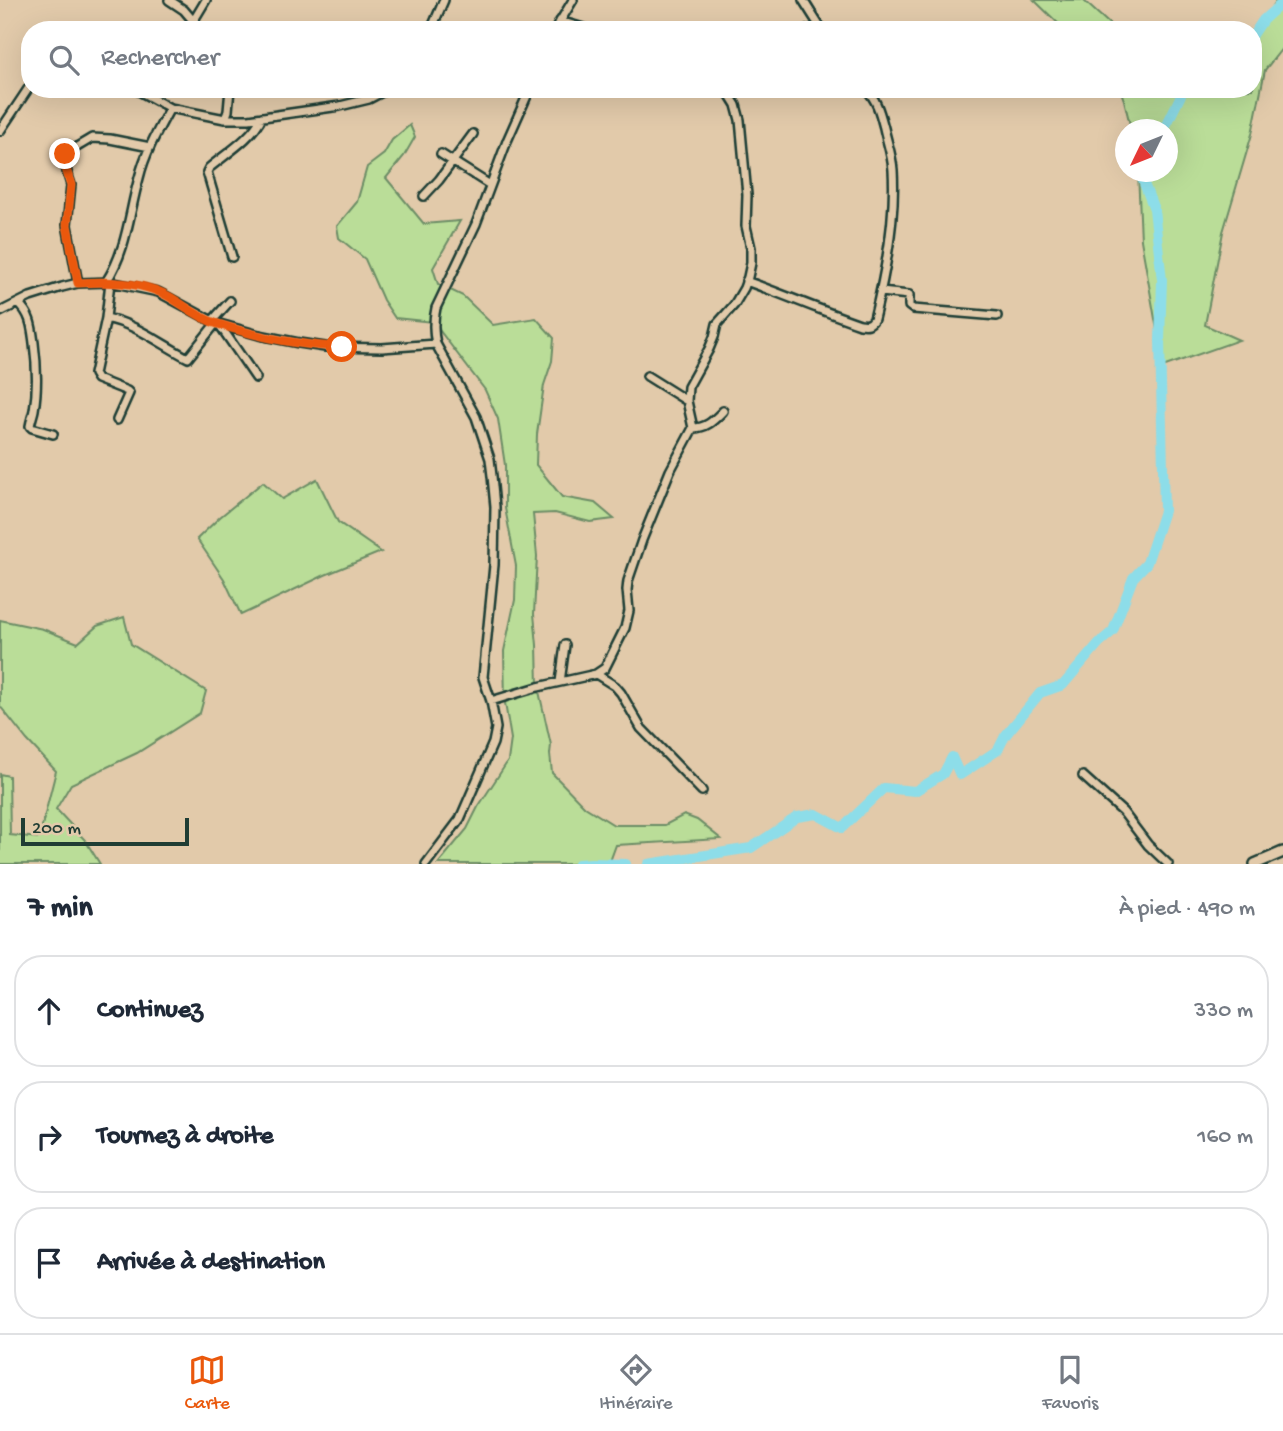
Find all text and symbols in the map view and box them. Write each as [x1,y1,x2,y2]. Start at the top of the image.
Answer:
search box [21,21,1262,98]
icon: search [45,41,83,79]
text: Rechercher [101,44,219,75]
north arrow [1115,119,1178,182]
route end [49,138,80,169]
route start [326,331,357,362]
scale bar [21,815,189,847]
text: 200 m [32,818,81,841]
text: 7 min [28,892,93,927]
text: À pied · 490 m [1119,896,1255,923]
icon: ahead [30,992,68,1030]
text: Continuez [97,996,203,1027]
text: 330 m [1194,998,1253,1025]
icon: right [30,1118,68,1156]
text: Tournez à droite [97,1122,274,1153]
text: 160 m [1197,1124,1253,1151]
icon: arrive [30,1244,68,1282]
text: Arrivée à destination [97,1248,325,1279]
tab: Carte [185,1351,230,1416]
tab: Itinéraire [599,1351,672,1416]
tab: Favoris [1042,1351,1098,1416]

